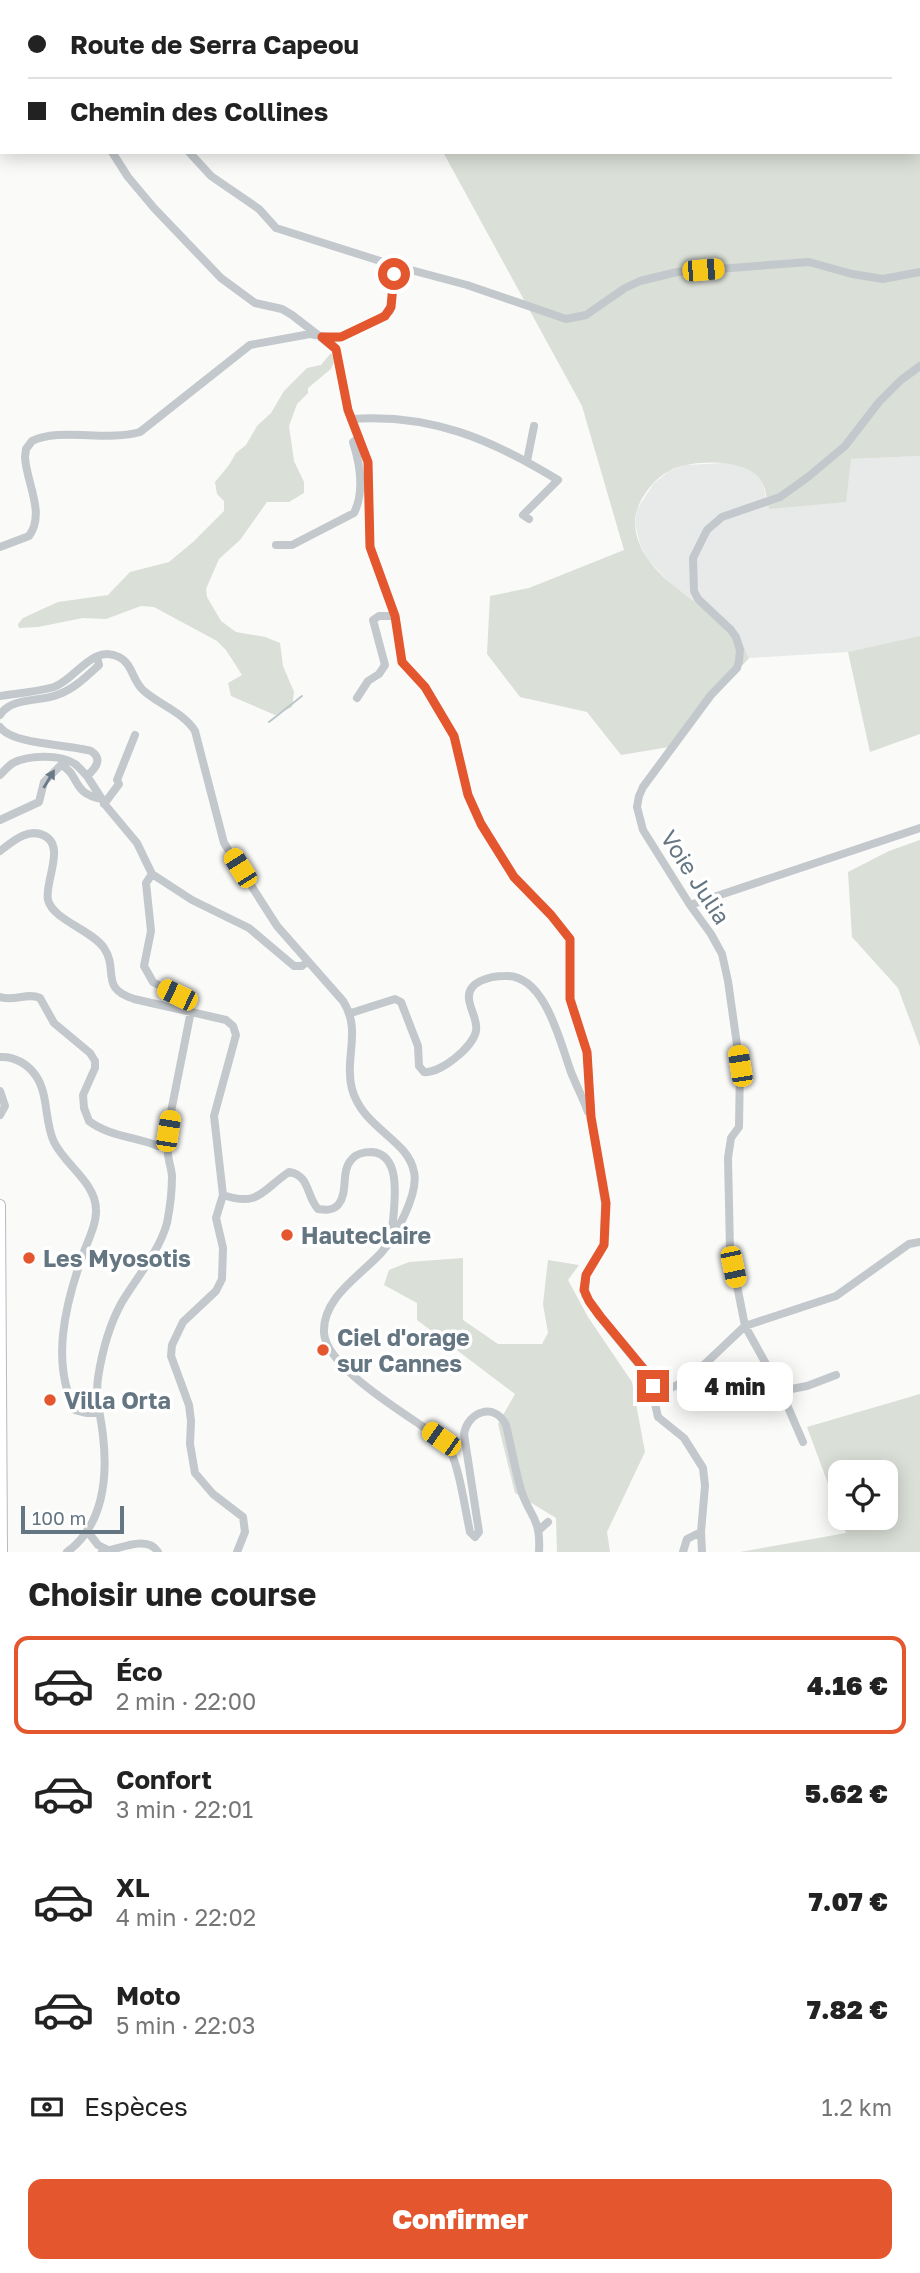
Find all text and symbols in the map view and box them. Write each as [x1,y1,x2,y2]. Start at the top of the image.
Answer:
text: Route de Serra Capeou [70,29,359,60]
text: Chemin des Collines [70,96,328,127]
route start [378,258,410,290]
car [682,258,725,282]
one-way arrow [43,770,55,789]
street label: Voie Julia [655,825,737,929]
car [220,845,261,891]
car [154,976,201,1014]
car [727,1044,754,1088]
car [155,1109,182,1153]
place label: Hauteclaire [301,1221,431,1249]
marker: Hauteclaire [279,1227,295,1243]
place label: Les Myosotis [43,1244,191,1272]
car [719,1244,748,1290]
marker: Les Myosotis [21,1250,37,1266]
place label: Ciel d'orage sur Cannes [337,1323,470,1377]
marker: Ciel d'orage sur Cannes [315,1342,331,1358]
callout: 4 min [678,1362,793,1410]
route end [637,1370,669,1402]
text: 4 min [705,1372,765,1400]
place label: Villa Orta [64,1386,171,1414]
marker: Villa Orta [42,1392,58,1408]
car [418,1418,465,1460]
map controls [828,1460,898,1530]
button: locate [828,1460,898,1530]
scale bar [21,1503,124,1535]
text: 100 m [32,1506,86,1529]
text: Choisir une course [28,1575,316,1613]
icon: car [32,1654,95,1717]
text: Éco [116,1656,163,1687]
text: 4.16 € [807,1670,888,1701]
text: 2 min · 22:00 [116,1687,256,1715]
icon: car [32,1762,95,1825]
text: Confort [116,1764,212,1795]
text: 5.62 € [805,1778,888,1809]
text: 3 min · 22:01 [116,1795,253,1823]
icon: car [32,1870,95,1933]
text: XL [116,1872,150,1903]
text: 7.07 € [809,1886,888,1917]
text: 4 min · 22:02 [116,1903,256,1931]
icon: car [32,1978,95,2041]
text: Moto [116,1980,181,2011]
text: 7.82 € [807,1994,888,2025]
text: 5 min · 22:03 [116,2011,255,2039]
icon: cash [28,2088,66,2126]
text: Espèces [84,2091,188,2122]
text: 1.2 km [822,2093,892,2121]
button: Confirmer [28,2179,892,2259]

